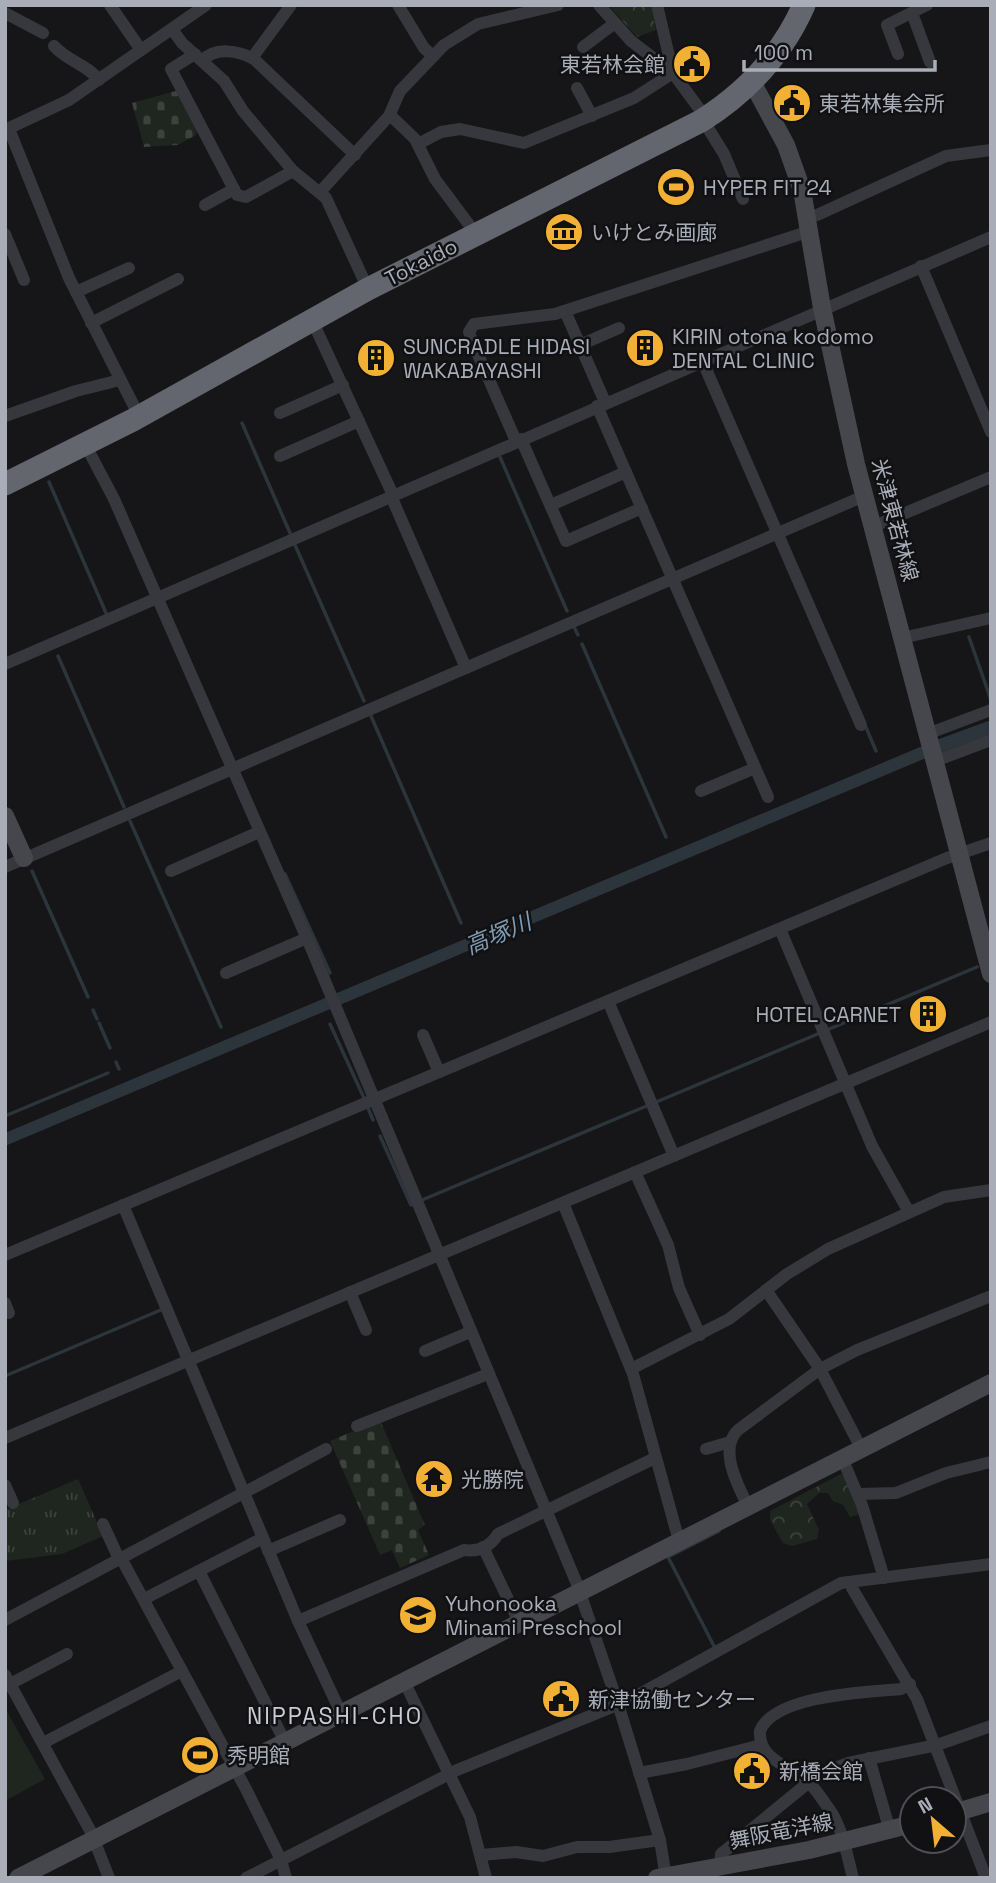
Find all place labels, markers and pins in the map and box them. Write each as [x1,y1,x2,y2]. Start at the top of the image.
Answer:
public building icon: 東若林会館 [671,43,713,85]
place label: 東若林会館 [560,51,665,78]
public building icon: 東若林集会所 [771,82,813,124]
place label: 東若林集会所 [819,90,945,117]
sports icon: HYPER FIT 24 [655,166,697,208]
place label: HYPER FIT 24 [703,174,832,201]
museum icon: いけとみ画廊 [543,211,585,253]
place label: いけとみ画廊 [591,219,717,246]
place label: KIRIN otona kodomo DENTAL CLINIC [672,323,874,374]
building icon: KIRIN otona kodomo DENTAL CLINIC [624,327,666,369]
place label: SUNCRADLE HIDASI WAKABAYASHI [403,333,590,384]
building icon: SUNCRADLE HIDASI WAKABAYASHI [355,337,397,379]
building icon: HOTEL CARNET [907,993,949,1035]
place label: HOTEL CARNET [755,1001,901,1028]
temple icon: 光勝院 [413,1458,455,1500]
place label: 光勝院 [461,1466,524,1493]
place label: Yuhonooka Minami Preschool [445,1590,622,1641]
school or university icon: Yuhonooka Minami Preschool [397,1594,439,1636]
public building icon: 新津協働センター [540,1678,582,1720]
place label: 新津協働センター [588,1686,756,1713]
sports icon: 秀明館 [179,1734,221,1776]
place label: 秀明館 [227,1742,290,1769]
public building icon: 新橋会館 [731,1750,773,1792]
place label: 新橋会館 [779,1758,863,1785]

